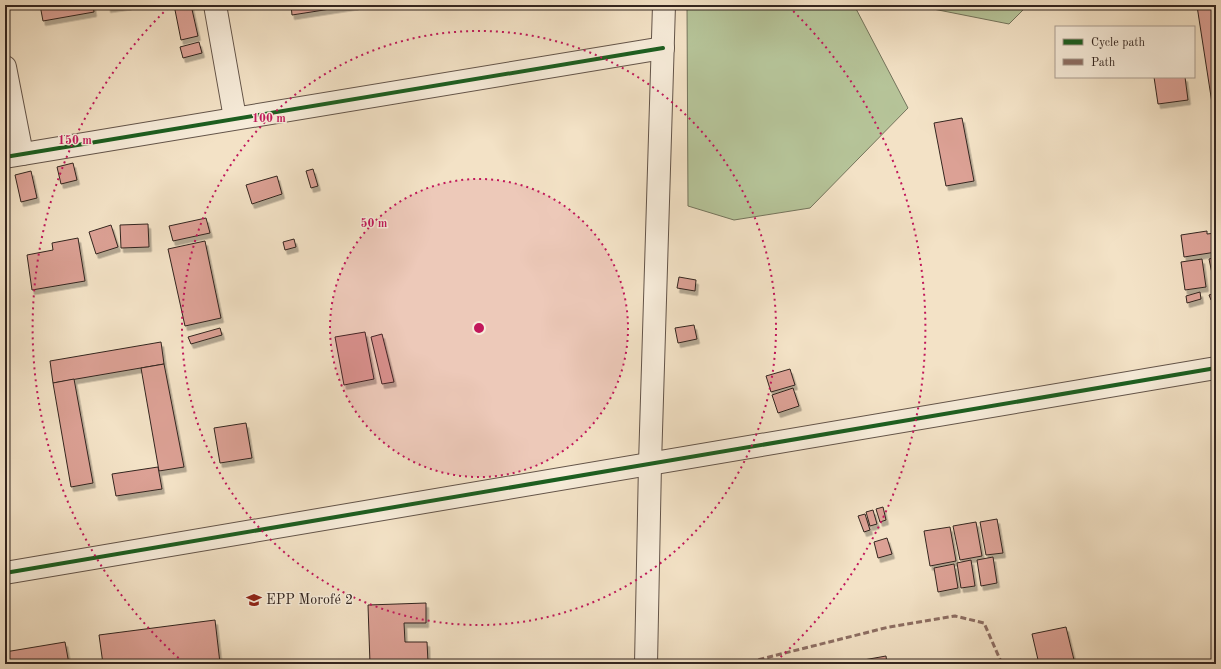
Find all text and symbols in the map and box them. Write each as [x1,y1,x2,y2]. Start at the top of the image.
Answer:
legend [1055,26,1195,78]
text: Cycle path [1091,37,1146,49]
text: Path [1091,57,1116,69]
text: 100 m [252,113,286,125]
text: 150 m [58,134,92,147]
text: 50 m [361,217,388,230]
centre of rings [472,321,486,335]
school or university icon: EPP Morofé 2 [245,591,263,609]
place label: EPP Morofé 2 [266,593,353,607]

